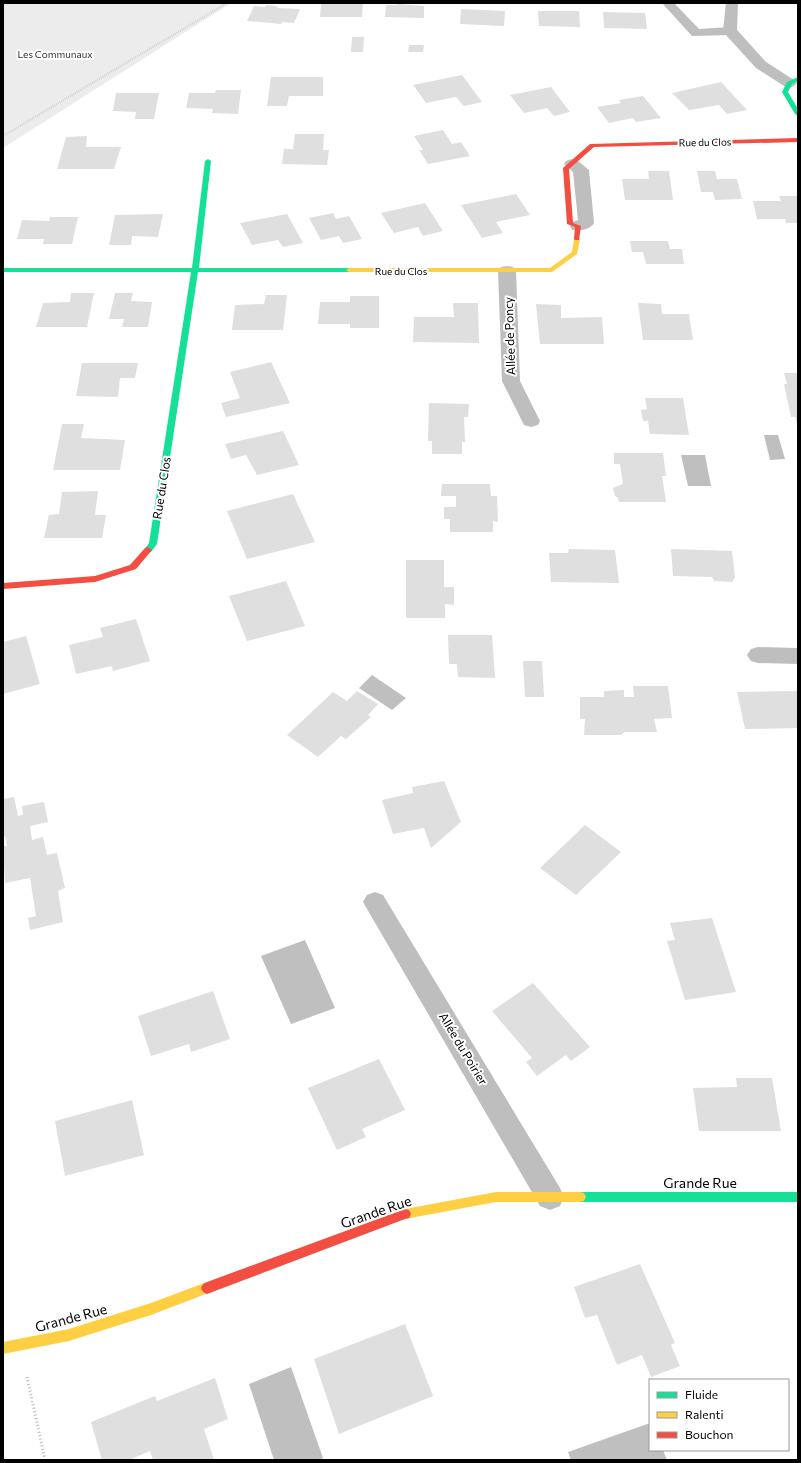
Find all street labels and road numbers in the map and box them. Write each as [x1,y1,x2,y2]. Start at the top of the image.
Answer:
street label: Rue du Clos [679,136,732,148]
street label: Rue du Clos [375,265,428,277]
street label: Allée de Poncy [501,297,517,375]
street label: Rue du Clos [149,456,173,520]
street label: Allée du Poirier [437,1010,491,1087]
street label: Grande Rue [663,1174,737,1191]
street label: Grande Rue [338,1191,413,1232]
street label: Grande Rue [33,1300,109,1335]

